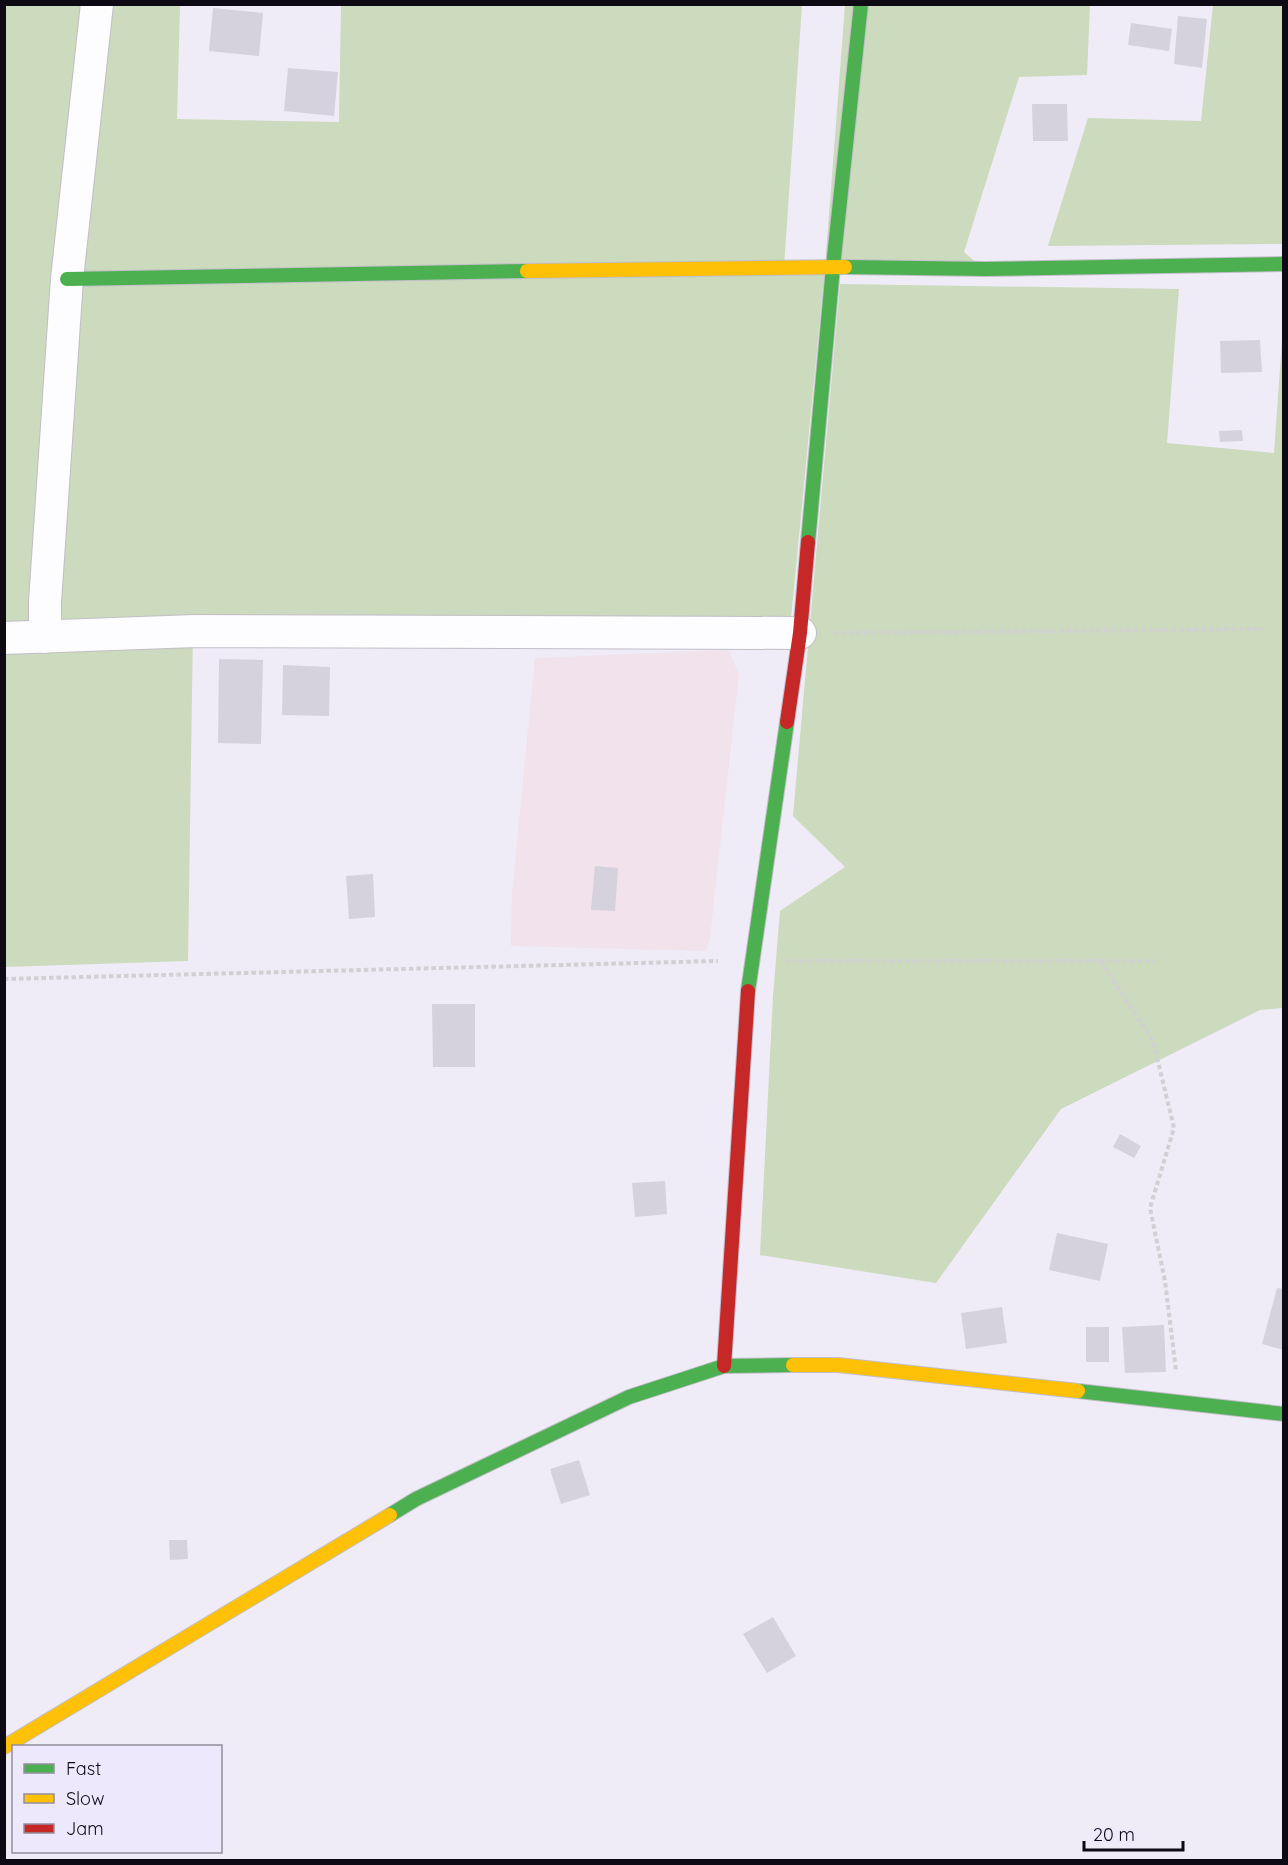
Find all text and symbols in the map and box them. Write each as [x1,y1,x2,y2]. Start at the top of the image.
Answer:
legend [12,1745,222,1853]
text: Fast [66,1757,101,1780]
text: Slow [66,1787,104,1810]
scale bar [1084,1814,1183,1852]
text: Jam [66,1817,104,1840]
text: 20 m [1093,1823,1135,1846]

